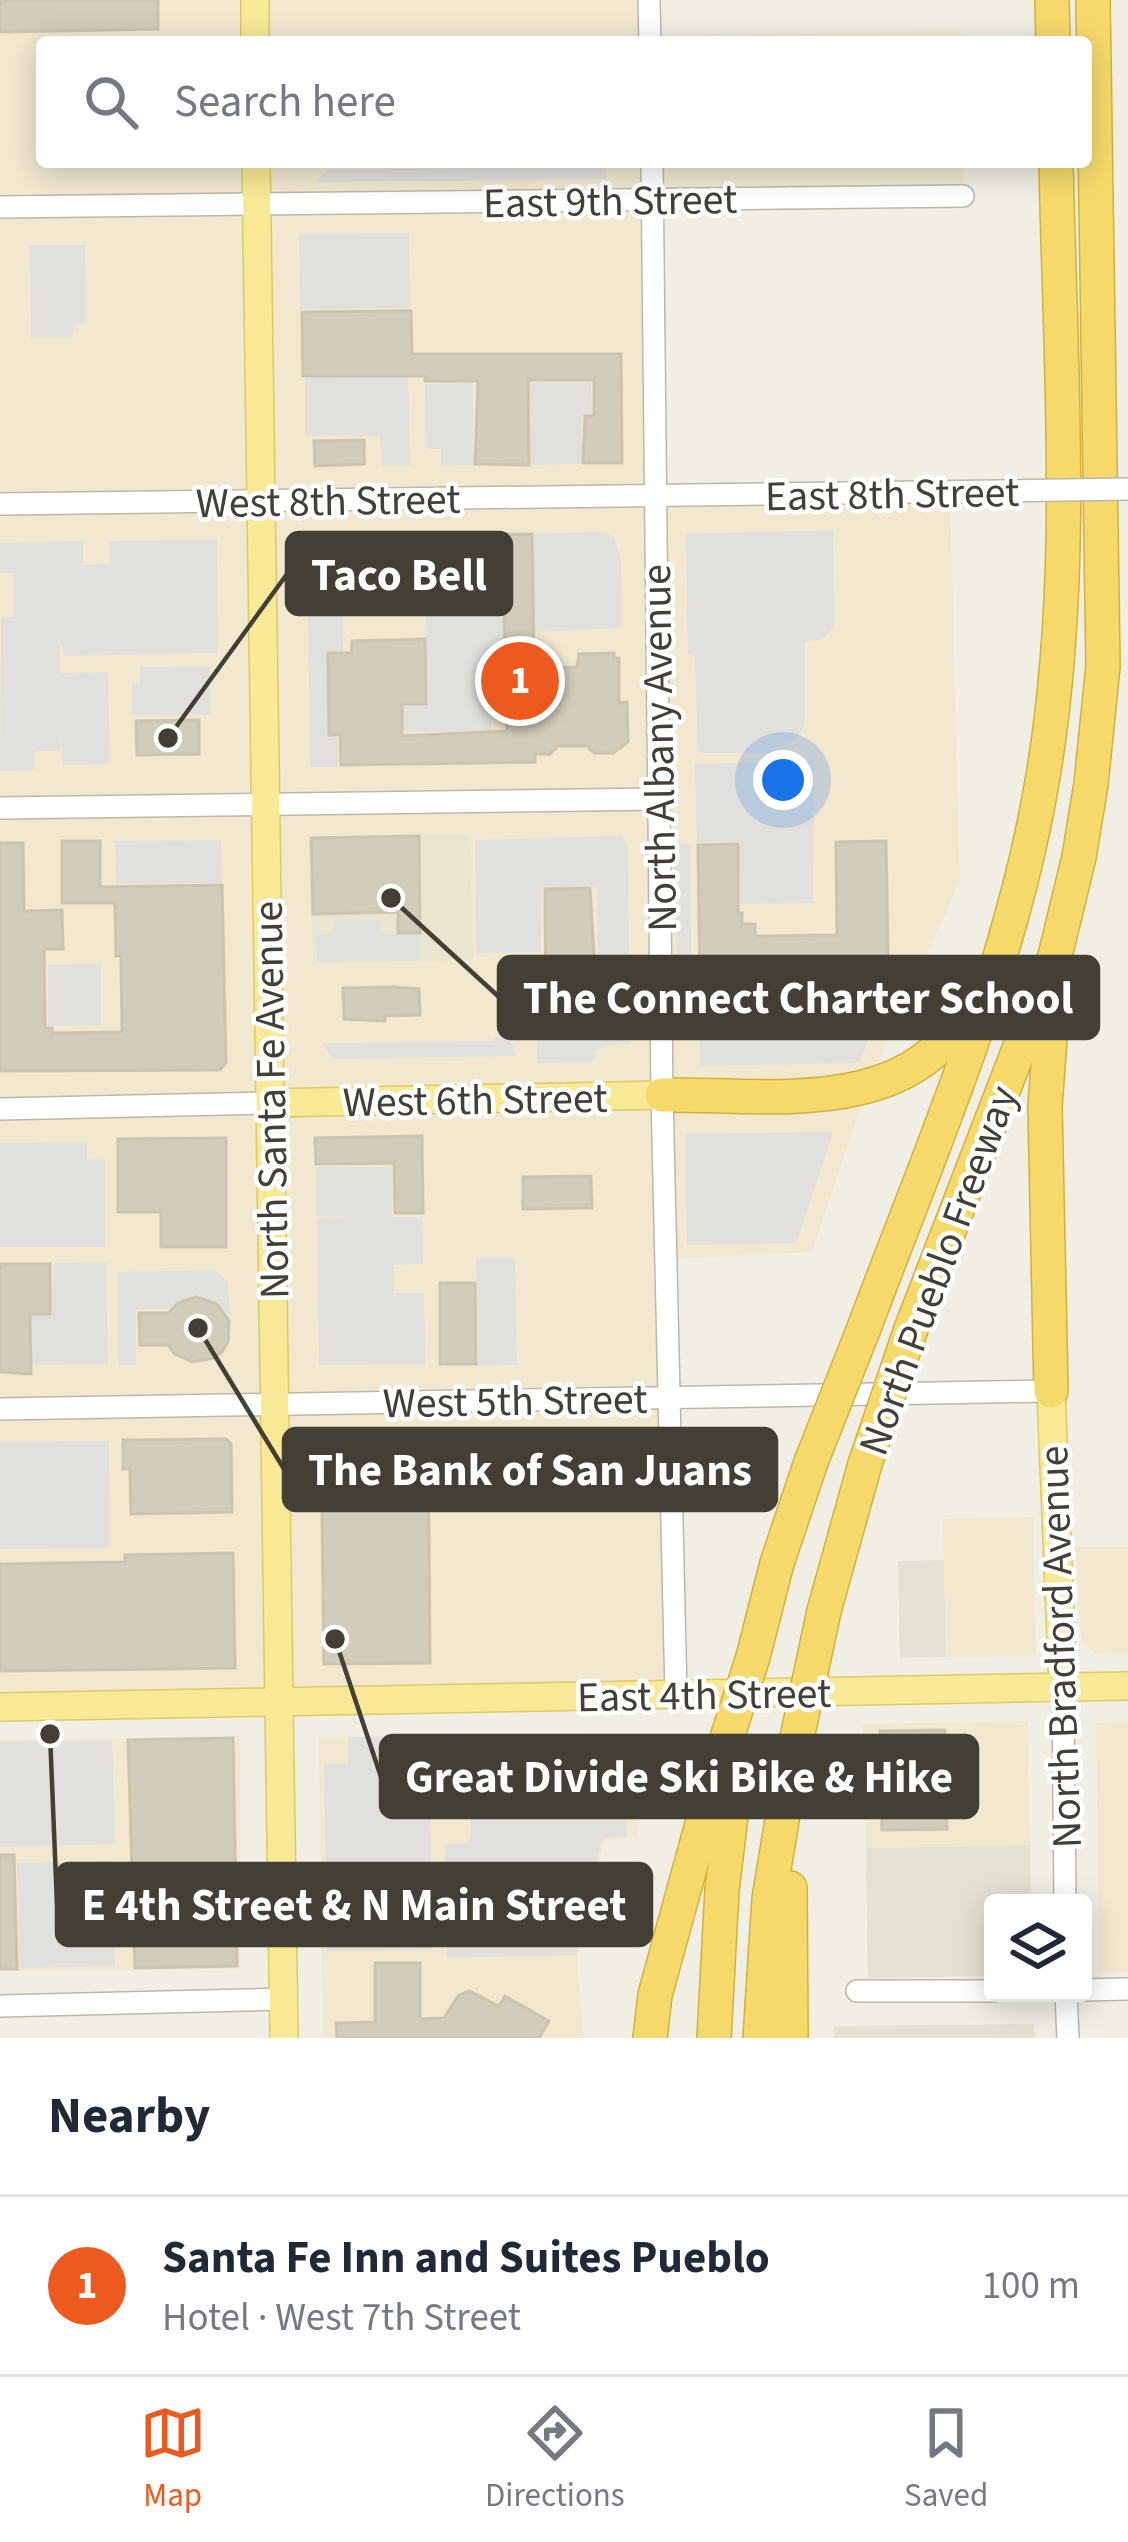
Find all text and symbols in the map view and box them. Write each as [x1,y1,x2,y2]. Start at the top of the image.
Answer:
search box [36,36,1092,168]
icon: search [78,69,144,135]
text: Search here [174,70,396,134]
street label: East 9th Street [482,170,738,234]
street label: East 8th Street [764,463,1020,527]
street label: West 8th Street [195,470,461,534]
callout: Taco Bell [287,533,511,614]
text: Taco Bell [311,544,487,608]
street label: North Albany Avenue [627,564,693,932]
pin: 1 [481,636,559,726]
your location [753,750,813,810]
street label: North Santa Fe Avenue [239,900,305,1300]
callout: The Connect Charter School [499,957,1098,1038]
text: The Connect Charter School [523,967,1073,1031]
street label: West 6th Street [342,1069,608,1133]
street label: North Pueblo Freeway [844,1077,1034,1464]
street label: West 5th Street [382,1370,648,1434]
callout: The Bank of San Juans [284,1429,776,1510]
text: The Bank of San Juans [308,1439,752,1503]
street label: North Bradford Avenue [1024,1445,1098,1849]
street label: East 4th Street [576,1664,832,1728]
callout: Great Divide Ski Bike & Hike [381,1736,977,1817]
text: Great Divide Ski Bike & Hike [405,1746,953,1810]
callout: E 4th Street & N Main Street [57,1864,651,1945]
text: E 4th Street & N Main Street [81,1874,627,1938]
map controls [984,1894,1092,2002]
button: layers [984,1894,1092,2002]
text: Nearby [48,2080,210,2152]
text: Santa Fe Inn and Suites Pueblo [162,2226,770,2290]
text: 1 [77,2258,97,2314]
text: 100 m [982,2258,1080,2314]
text: Hotel · West 7th Street [162,2290,521,2346]
tab: Map [140,2400,206,2519]
tab: Directions [485,2400,625,2519]
tab: Saved [904,2400,988,2519]

